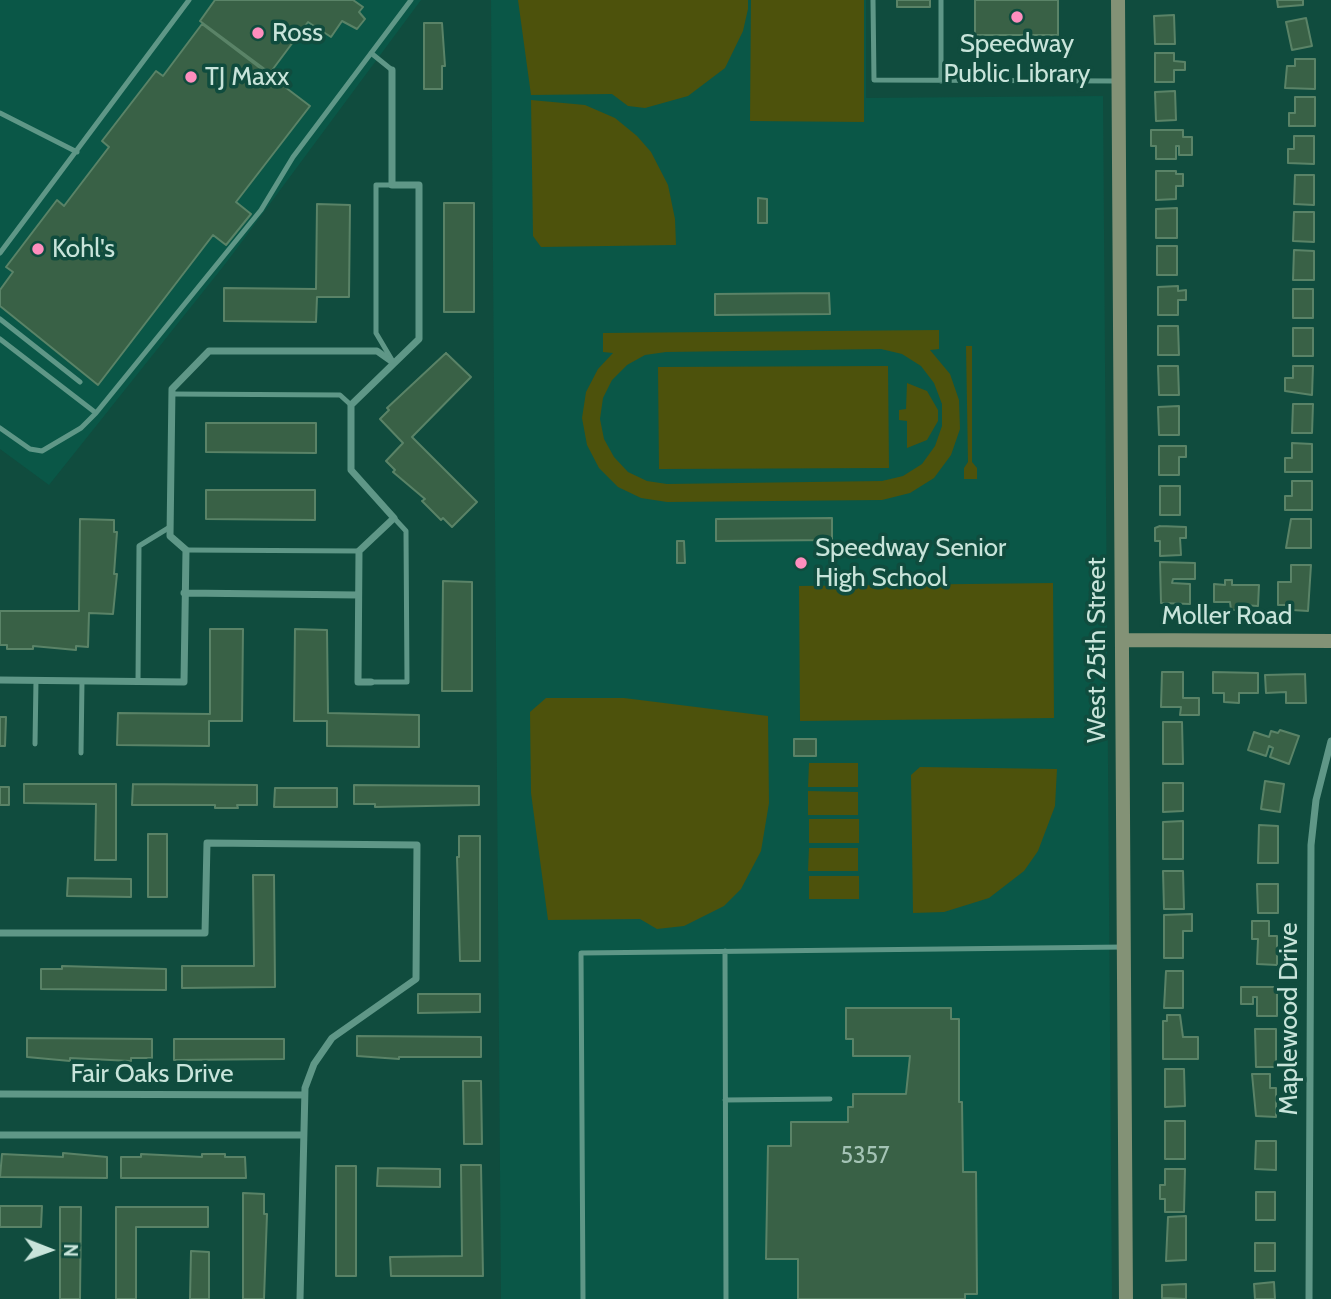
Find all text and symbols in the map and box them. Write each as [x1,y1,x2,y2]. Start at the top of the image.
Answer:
marker: Speedway Public Library [1009,9,1025,25]
place label: Ross [272,17,323,49]
marker: Ross [250,25,266,41]
place label: Speedway Public Library [944,28,1090,90]
place label: TJ Maxx [205,61,289,93]
marker: TJ Maxx [183,69,199,85]
place label: Kohl's [52,233,115,265]
marker: Kohl's [30,241,46,257]
place label: Speedway Senior High School [815,532,1006,594]
marker: Speedway Senior High School [793,555,809,571]
street label: West 25th Street [1081,557,1113,743]
street label: Moller Road [1161,600,1293,632]
street label: Maplewood Drive [1273,922,1305,1116]
street label: Fair Oaks Drive [70,1058,234,1090]
house number: 5357 [841,1142,889,1170]
north arrow [14,1215,84,1285]
text: N [59,1243,82,1257]

